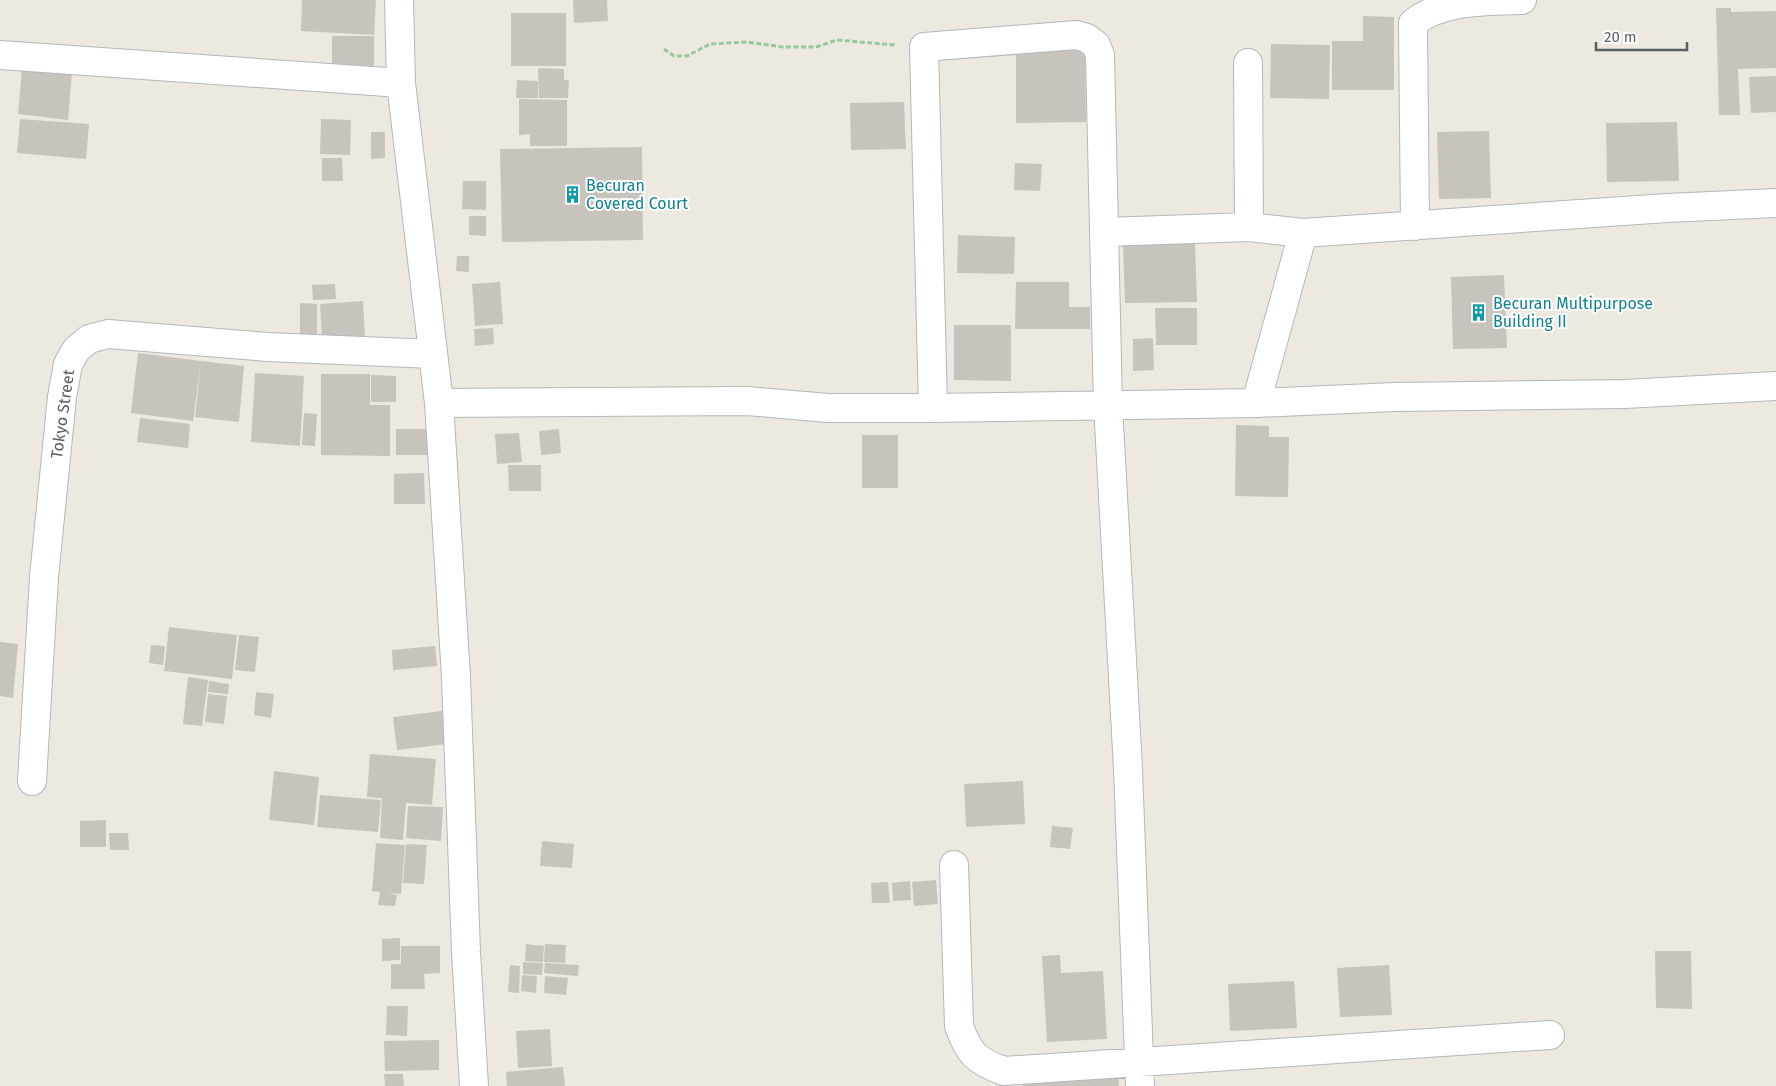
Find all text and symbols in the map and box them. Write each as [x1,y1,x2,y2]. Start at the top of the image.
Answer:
scale bar [1596,20,1687,52]
text: 20 m [1604,28,1637,46]
place label: Becuran Covered Court [586,176,688,213]
building icon: Becuran Covered Court [562,184,582,204]
place label: Becuran Multipurpose Building II [1493,294,1653,331]
building icon: Becuran Multipurpose Building II [1469,302,1489,322]
street label: Tokyo Street [47,368,78,460]

